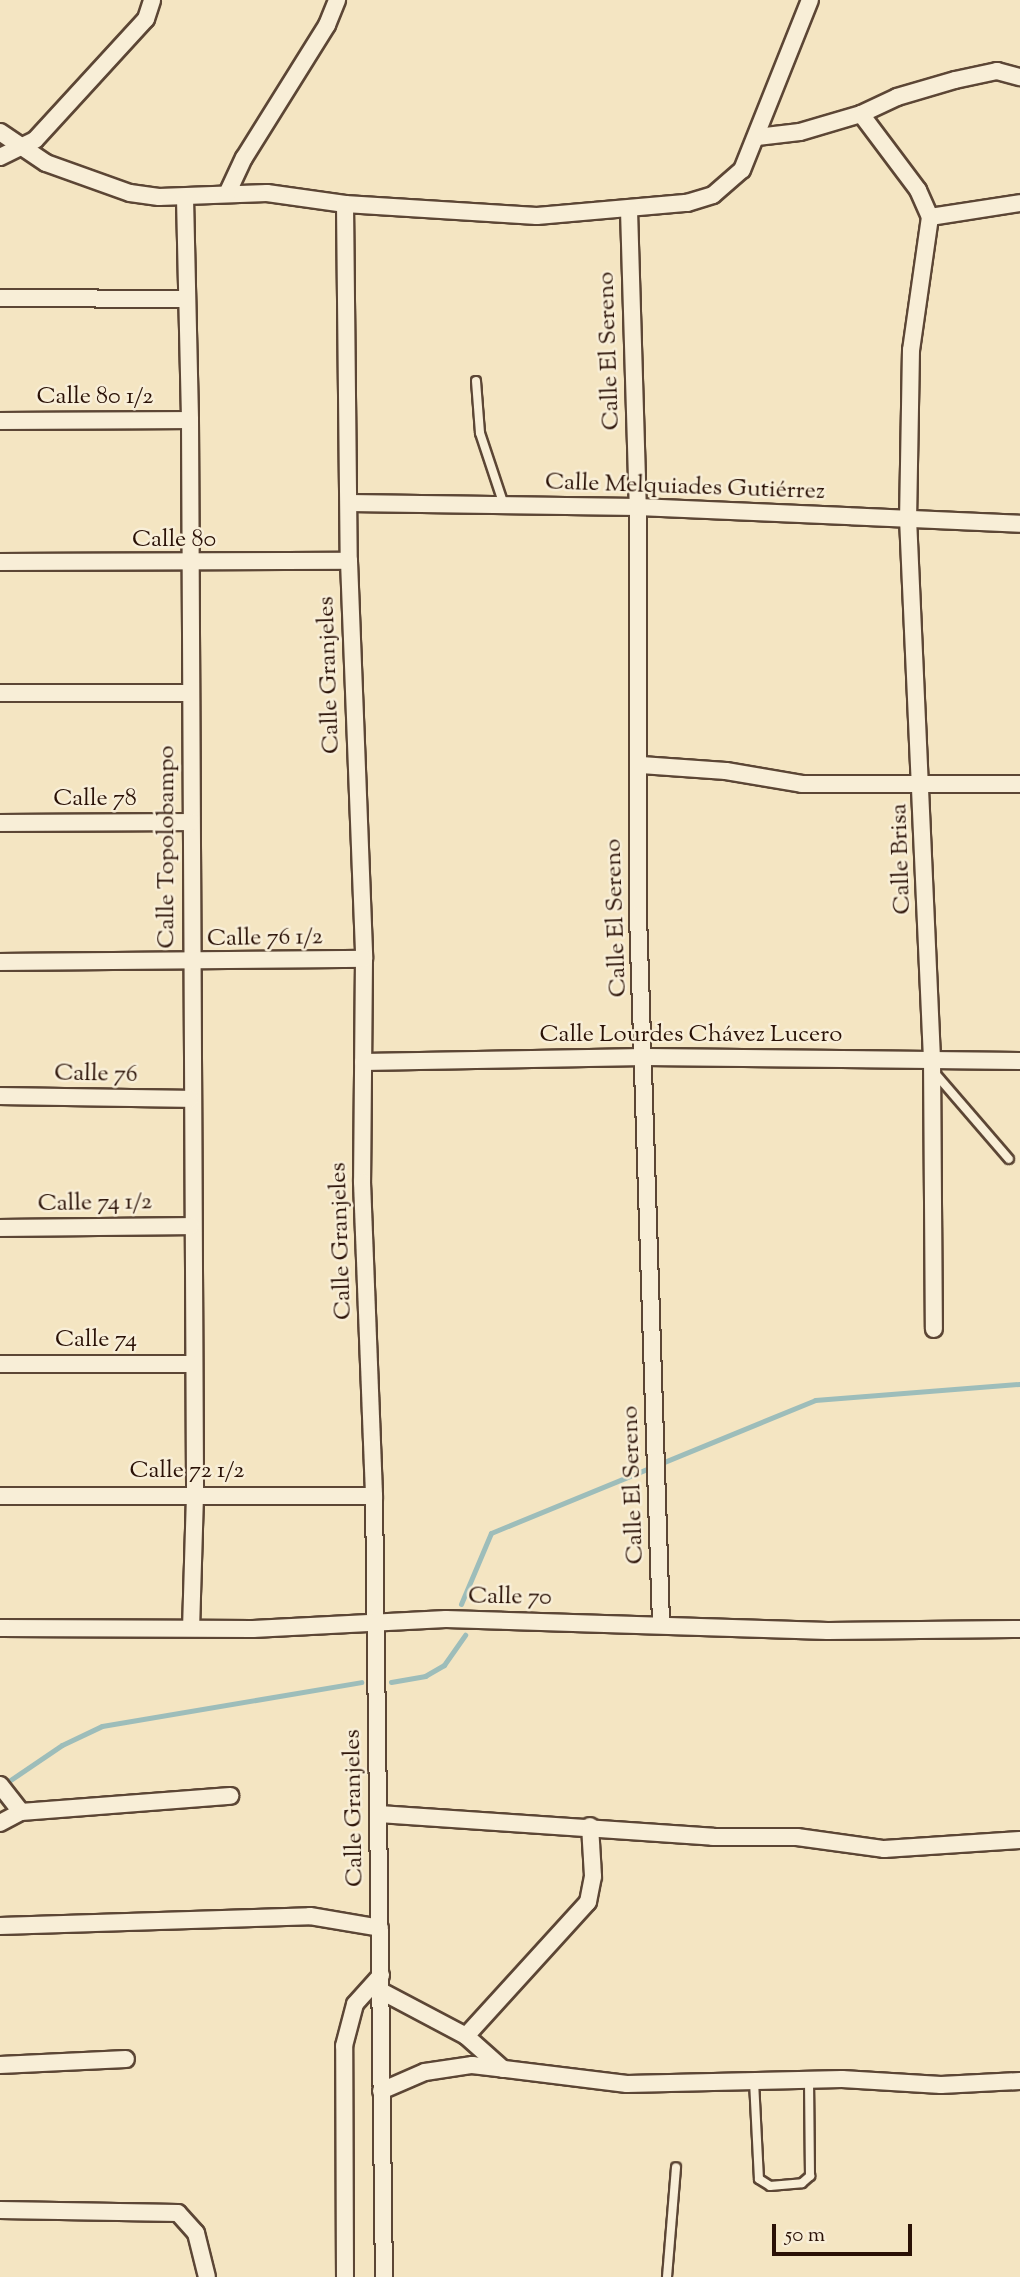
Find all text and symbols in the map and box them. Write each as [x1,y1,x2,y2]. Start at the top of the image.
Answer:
street label: Calle El Sereno [593,271,627,431]
street label: Calle 80 1/2 [37,384,153,412]
street label: Calle Melquiades Gutiérrez [545,469,825,507]
street label: Calle 80 [132,527,216,555]
street label: Calle Granjeles [313,596,347,754]
street label: Calle Topolobampo [154,745,182,949]
street label: Calle 78 [53,786,137,814]
street label: Calle Brisa [886,803,918,915]
street label: Calle El Sereno [600,838,634,998]
street label: Calle 76 1/2 [207,924,323,954]
street label: Calle Lourdes Chávez Lucero [540,1022,842,1050]
street label: Calle 76 [54,1060,138,1090]
street label: Calle Granjeles [325,1162,359,1320]
street label: Calle 74 1/2 [37,1189,153,1219]
street label: Calle 74 [55,1327,137,1355]
street label: Calle El Sereno [617,1405,651,1565]
street label: Calle 72 1/2 [129,1458,245,1486]
street label: Calle 70 [468,1583,552,1613]
street label: Calle Granjeles [339,1729,371,1887]
scale bar [775,2210,915,2254]
text: 50 m [785,2221,825,2251]

